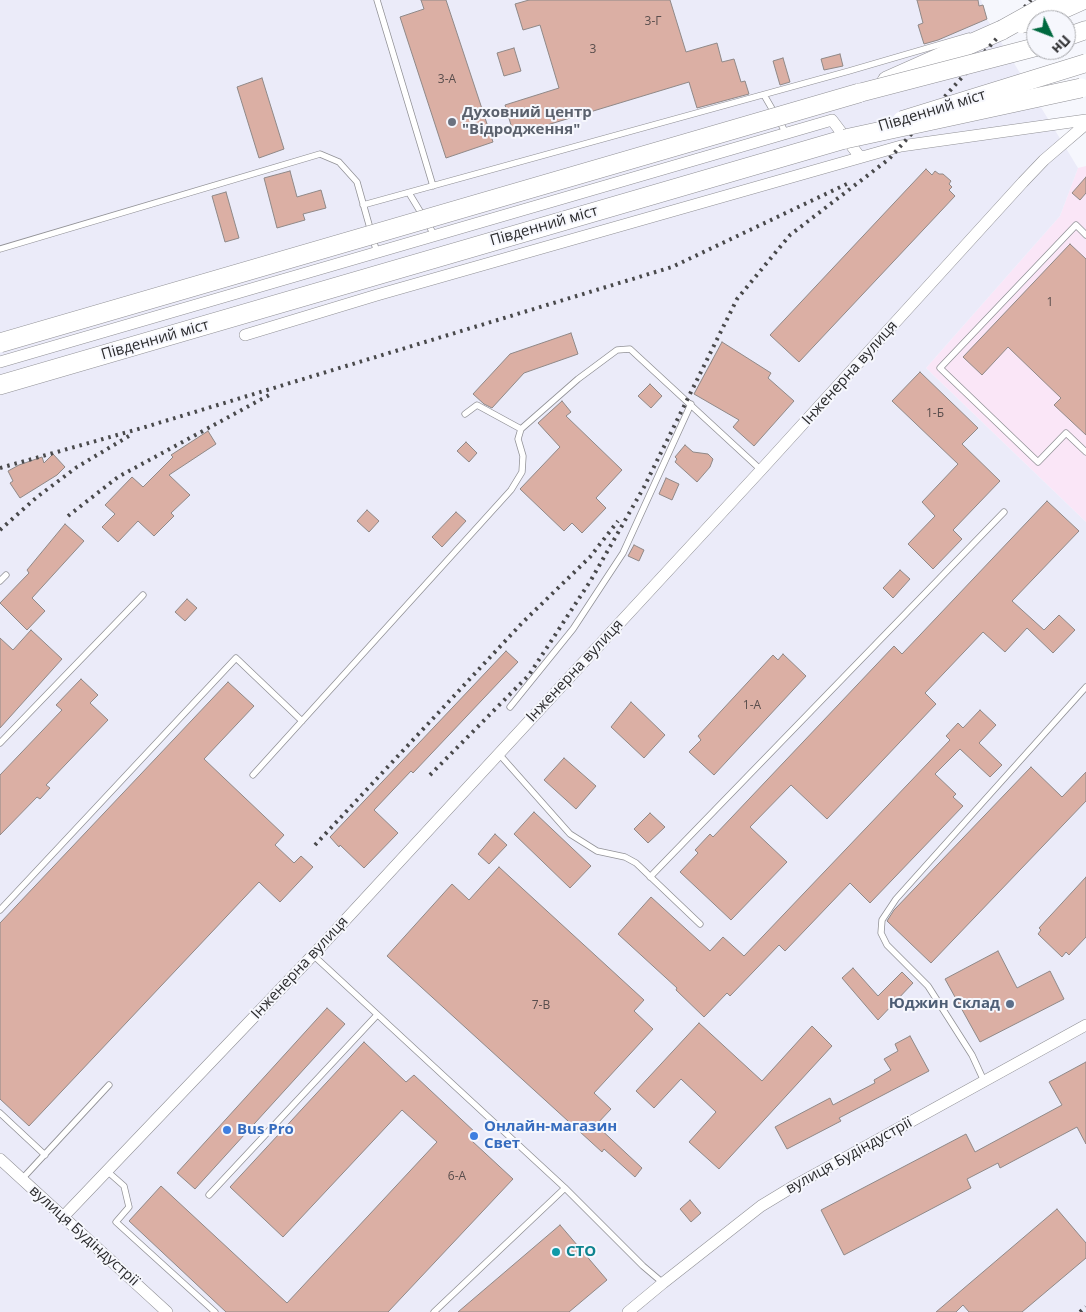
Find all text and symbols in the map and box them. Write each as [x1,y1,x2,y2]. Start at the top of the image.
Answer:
north arrow [1026,10,1076,60]
house number: 3-Г [645,15,661,29]
text: Пн [1048,31,1075,59]
house number: 3 [590,43,596,57]
house number: 3-А [438,73,456,87]
street label: Південний міст [876,86,988,136]
place label: Духовний центр "Відродження" [462,104,592,139]
marker: Духовний центр "Відродження" [446,116,458,128]
street label: Південний міст [488,202,600,250]
house number: 1 [1047,296,1053,310]
street label: Південний міст [99,316,211,364]
street label: Інженерна вулиця [799,317,901,429]
house number: 1-Б [926,407,944,421]
street label: Інженерна вулиця [523,616,627,726]
house number: 1-А [743,699,761,713]
street label: Інженерна вулиця [248,913,352,1023]
place label: Юджин Склад [889,995,1000,1013]
marker: Юджин Склад [1004,998,1016,1010]
house number: 7-В [532,999,550,1013]
street label: вулиця Будіндустрії [783,1114,915,1198]
place label: Онлайн-магазин Свет [484,1118,617,1153]
place label: Bus Pro [237,1121,294,1139]
marker: Bus Pro [221,1124,233,1136]
marker: Онлайн-магазин Свет [468,1130,480,1142]
house number: 6-А [448,1170,466,1184]
street label: вулиця Будіндустрії [25,1182,143,1290]
place label: СТО [566,1243,596,1261]
marker: СТО [550,1246,562,1258]

